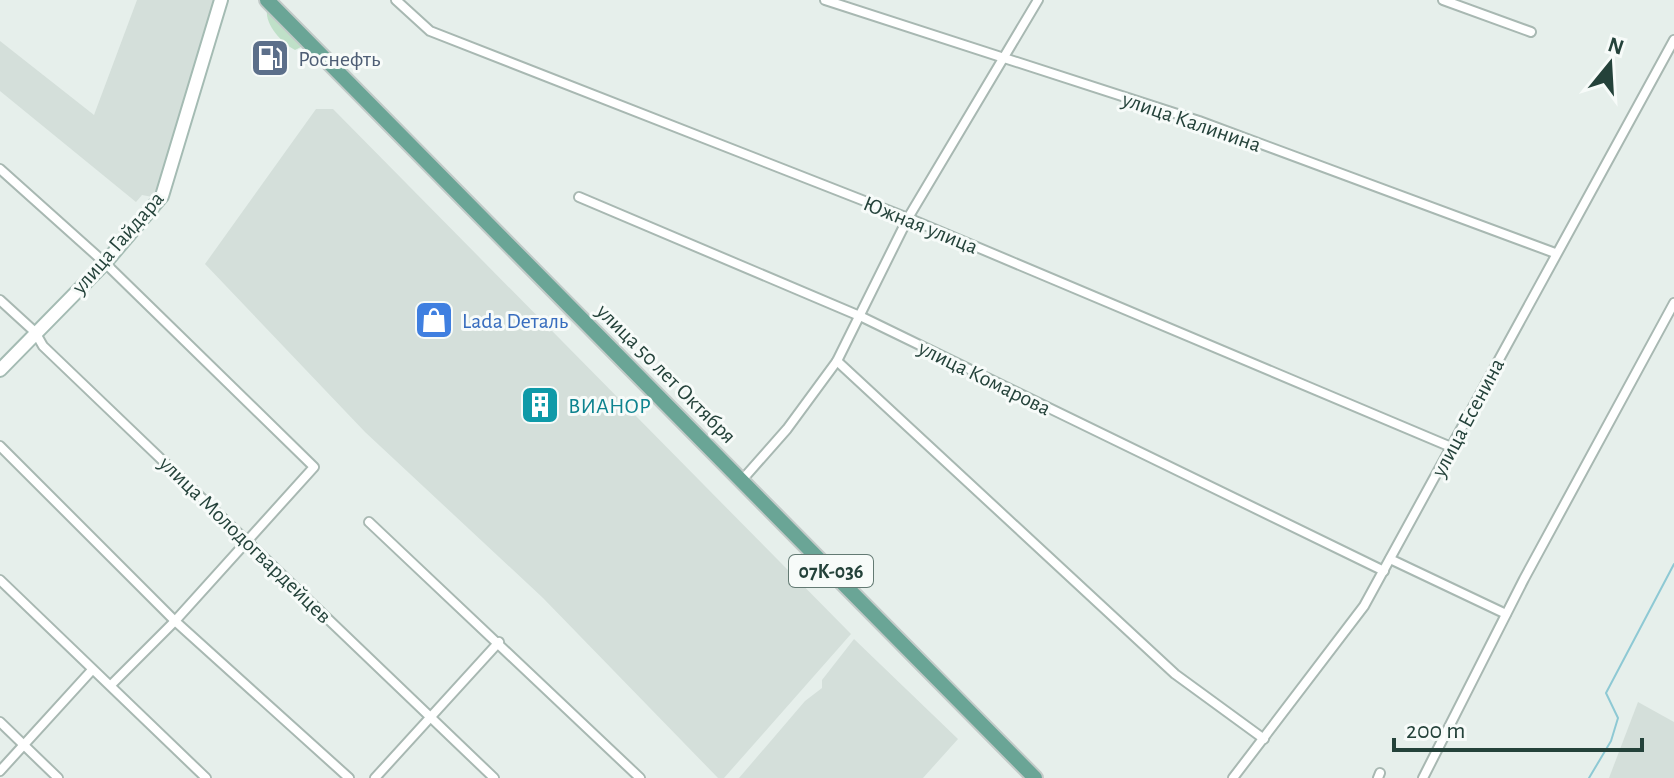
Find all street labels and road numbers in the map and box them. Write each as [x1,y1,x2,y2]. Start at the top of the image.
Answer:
street label: улица Калинина [1119,88,1264,156]
street label: улица Гайдара [67,187,168,299]
street label: Южная улица [860,192,981,258]
street label: улица 50 лет Октября [592,299,740,448]
street label: улица Комарова [914,336,1054,419]
street label: улица Есенина [1427,355,1508,481]
street label: улица Молодогвардейцев [154,451,336,627]
road number: 07К-036 [789,555,873,587]

